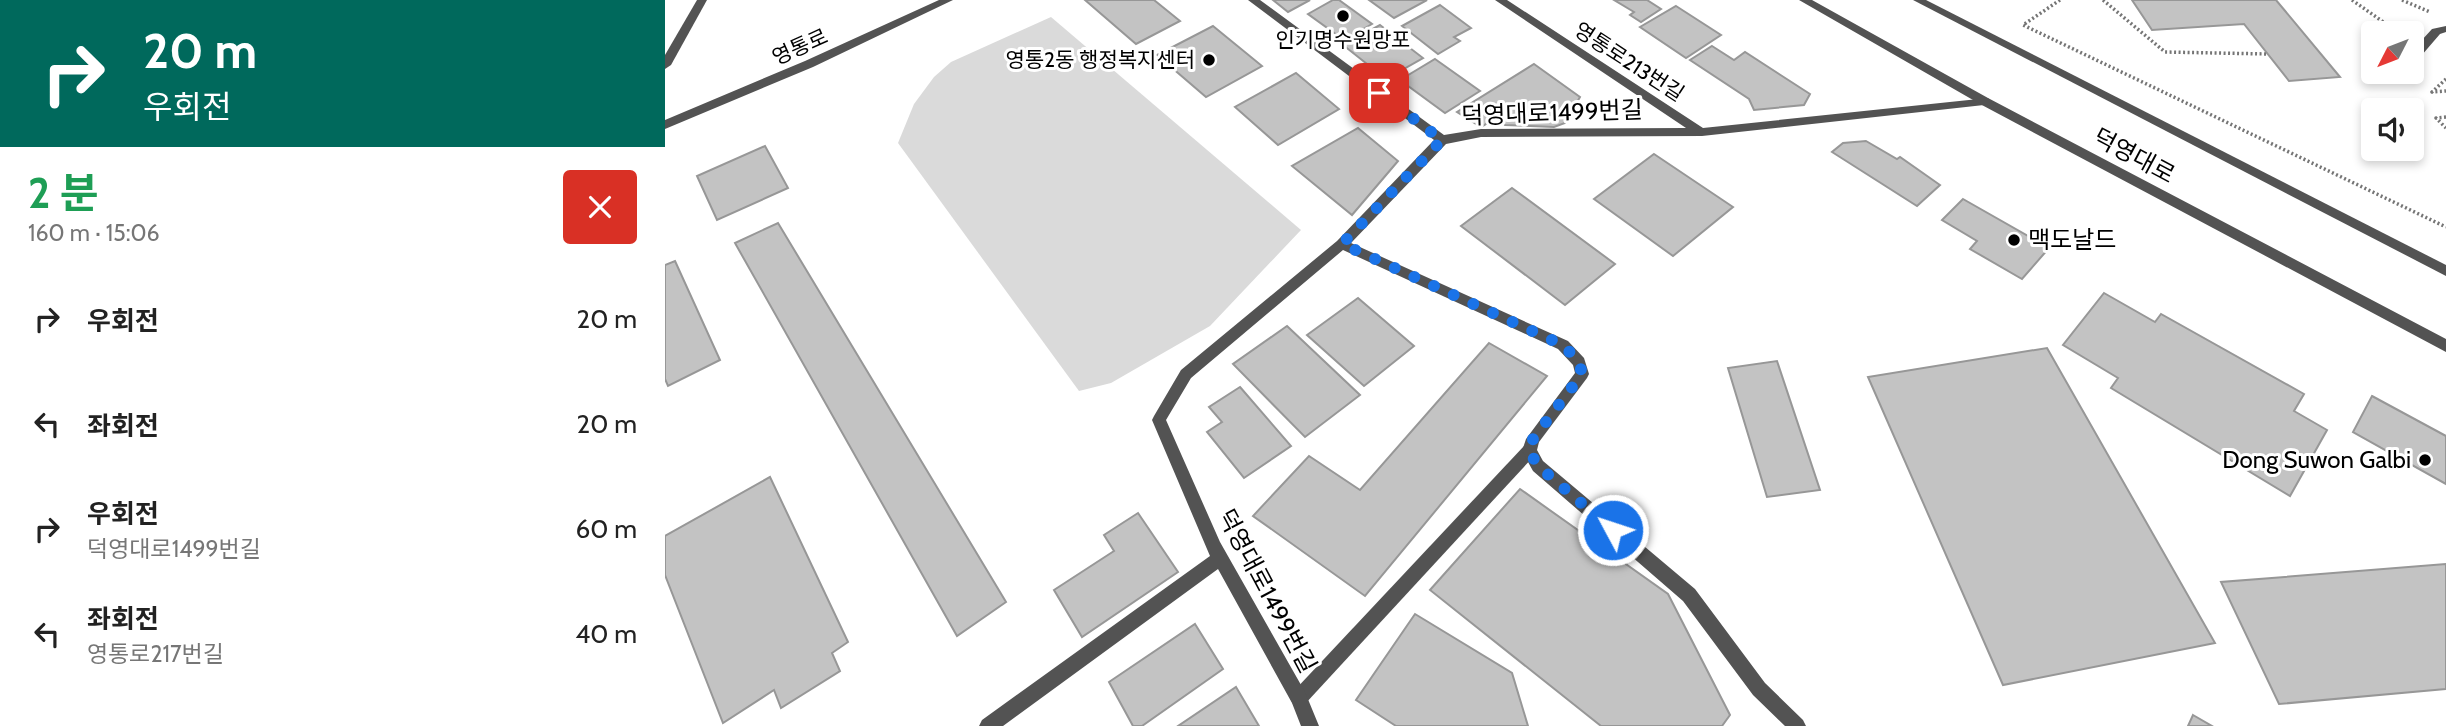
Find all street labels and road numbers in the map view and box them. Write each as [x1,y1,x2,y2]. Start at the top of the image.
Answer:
street label: 영통로213번길 [1570,17,1689,106]
street label: 영통로 [768,23,831,70]
street label: 덕영대로1499번길 [1461,95,1643,130]
street label: 덕영대로 [2088,122,2180,189]
street label: 덕영대로1499번길 [1212,504,1323,678]

